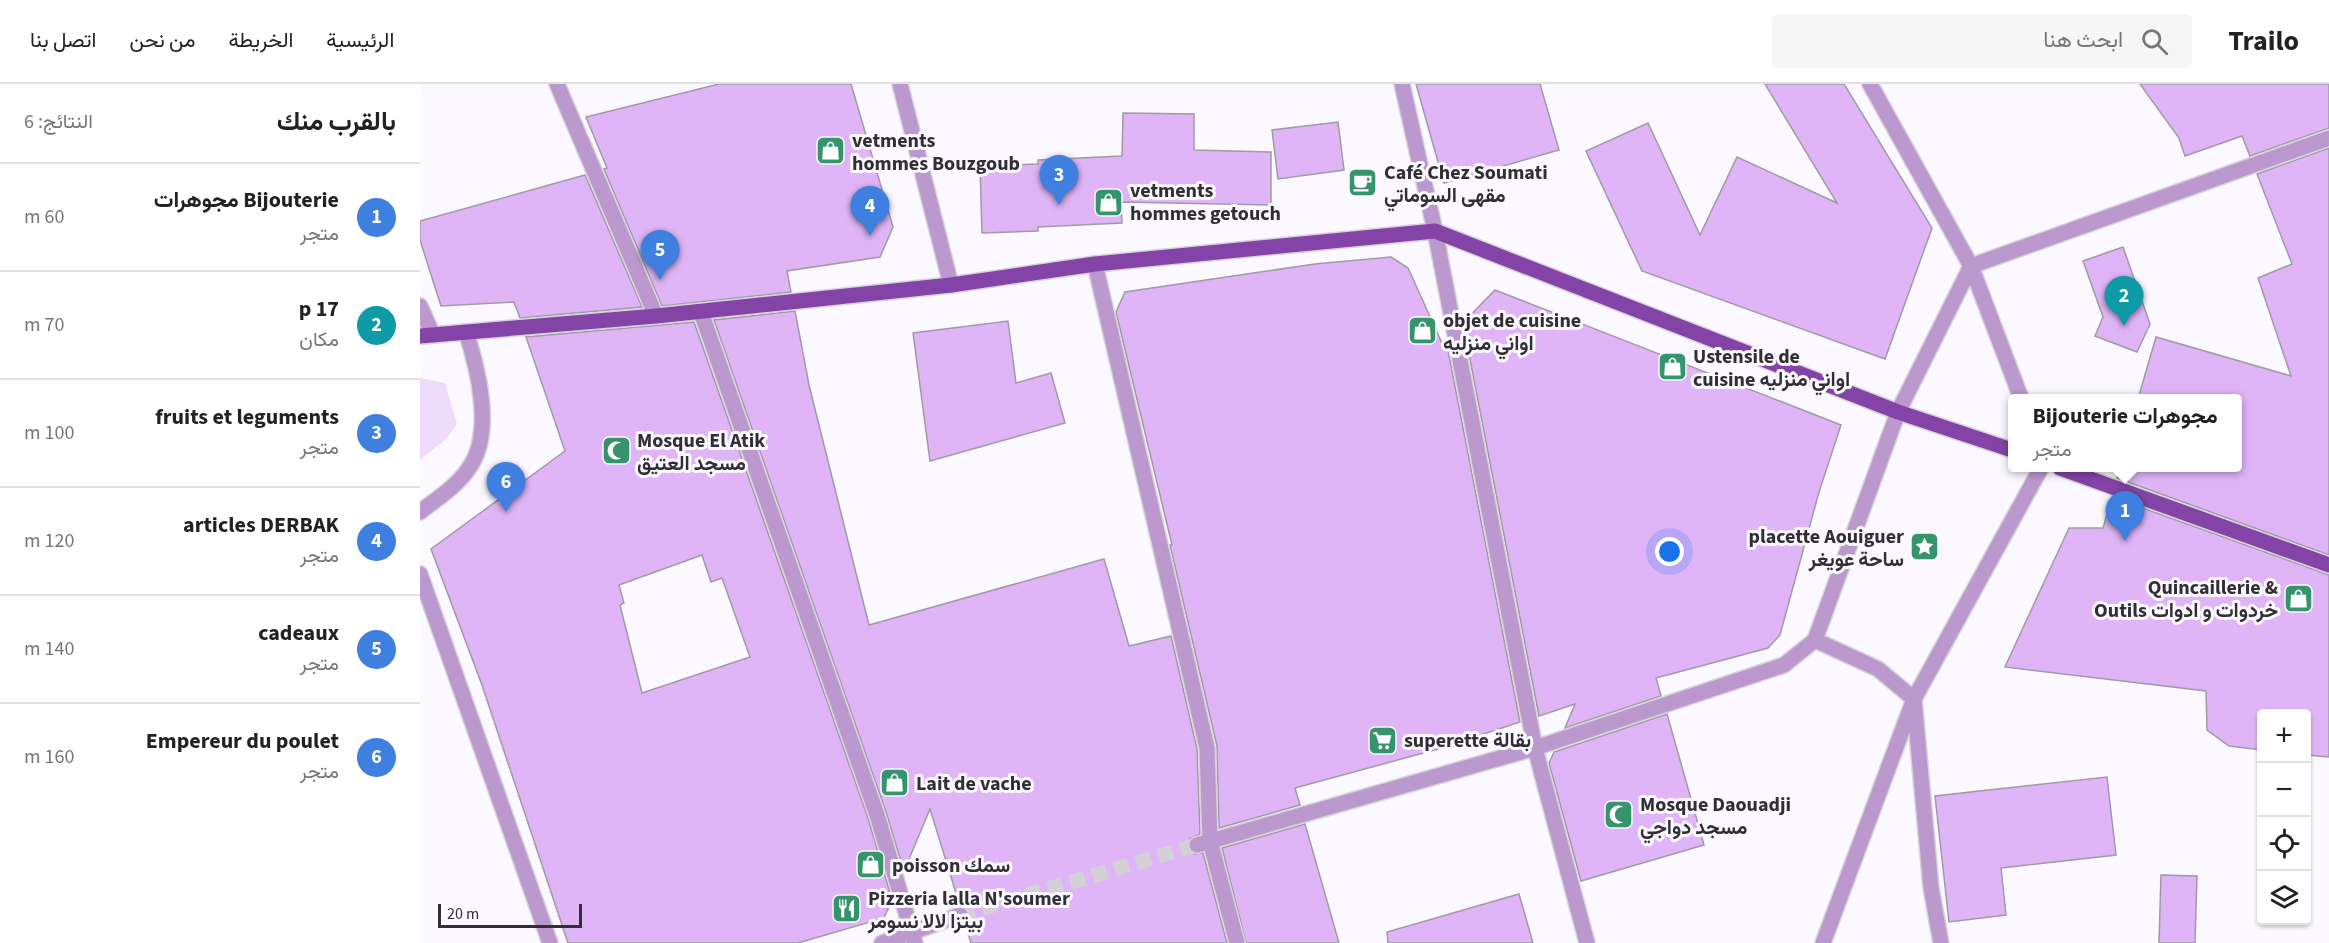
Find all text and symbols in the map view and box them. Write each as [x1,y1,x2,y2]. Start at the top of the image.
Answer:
search box [1772,14,2192,68]
text: Trailo [2228,21,2299,61]
text: ابحث هنا [2043,24,2123,56]
text: اتصل بنا [30,25,96,55]
text: من نحن [129,25,195,55]
text: الخريطة [228,25,293,55]
text: الرئيسية [326,25,394,55]
icon: search [2138,25,2171,58]
text: بالقرب منك [277,103,396,140]
text: النتائج: 6 [24,108,93,136]
place label: vetments hommes Bouzgoub [852,127,1020,178]
shop icon: vetments hommes Bouzgoub [815,135,847,167]
pin: 3 [1040,156,1078,205]
place label: Café Chez Soumati مقهى السوماتي [1384,159,1548,212]
cafe icon: Café Chez Soumati مقهى السوماتي [1347,167,1379,199]
place label: vetments hommes getouch [1130,177,1281,228]
text: Bijouterie مجوهرات [154,184,339,216]
pin: 4 [850,186,890,236]
shop icon: vetments hommes getouch [1093,186,1125,218]
text: 60 m [24,203,64,231]
text: 1 [371,203,382,231]
text: متجر [300,220,339,248]
pin: 5 [640,230,680,280]
pin: 2 [2104,276,2144,326]
text: p 17 [299,293,339,325]
place label: objet de cuisine اواني منزليه [1443,307,1581,360]
text: 70 m [24,311,64,339]
text: 2 [371,311,382,339]
shop icon: objet de cuisine اواني منزليه [1406,315,1438,347]
text: مكان [299,326,339,354]
place label: Ustensile de cuisine اواني منزليه [1693,343,1850,396]
shop icon: Ustensile de cuisine اواني منزليه [1656,351,1688,383]
popup [2008,394,2242,472]
text: Bijouterie مجوهرات [2032,400,2218,432]
text: fruits et leguments [155,401,339,433]
text: 100 m [24,419,74,447]
text: 3 [371,419,382,447]
place label: Mosque El Atik مسجد العتيق [637,427,765,478]
text: متجر [300,434,339,462]
mosque icon: Mosque El Atik مسجد العتيق [600,435,632,467]
text: متجر [2032,436,2072,464]
pin: 6 [486,462,526,512]
pin: 1 [2106,492,2144,541]
text: articles DERBAK [183,509,339,541]
place label: placette Aouiguer ساحة عويغر [1749,523,1904,574]
text: 120 m [24,527,74,555]
text: 4 [371,527,382,555]
place icon: placette Aouiguer ساحة عويغر [1909,531,1941,563]
your location [1655,537,1684,566]
text: متجر [300,542,339,570]
place label: Quincaillerie & Outils خردوات و ادوات [2094,574,2278,625]
shop icon: Quincaillerie & Outils خردوات و ادوات [2283,583,2315,615]
text: cadeaux [258,617,339,649]
text: 140 m [24,635,74,663]
text: 5 [371,635,382,663]
text: متجر [300,650,339,678]
map controls [2257,709,2311,925]
button: + [2257,709,2311,763]
supermarket icon: superette بقالة [1367,724,1399,756]
text: Empereur du poulet [146,725,339,757]
place label: superette بقالة [1404,727,1531,755]
text: 160 m [24,743,74,771]
text: 6 [371,743,382,771]
text: متجر [300,758,339,786]
button: − [2257,763,2311,817]
shop icon: Lait de vache [879,767,911,799]
place label: Lait de vache [916,770,1032,798]
place label: Mosque Daouadji مسجد دواجي [1640,791,1791,844]
mosque icon: Mosque Daouadji مسجد دواجي [1603,799,1635,831]
button: locate [2257,817,2311,871]
shop icon: poisson سمك [855,849,887,881]
place label: poisson سمك [892,852,1010,880]
button: layers [2257,871,2311,925]
place label: Pizzeria lalla N'soumer بيتزا لالا نسومر [867,885,1070,936]
restaurant icon: Pizzeria lalla N'soumer بيتزا لالا نسومر [831,893,863,925]
scale bar [438,901,582,928]
text: 20 m [447,903,479,925]

